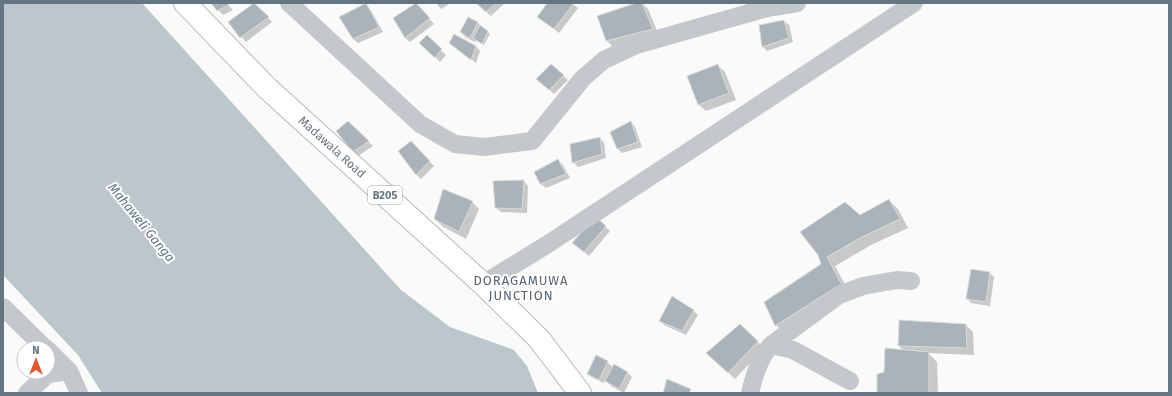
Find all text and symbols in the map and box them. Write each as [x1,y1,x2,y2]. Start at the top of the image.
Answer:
street label: Madawala Road [296,113,368,181]
water label: Mahaweli Ganga [105,180,178,265]
road number: B205 [368,186,402,204]
district label: DORAGAMUWA JUNCTION [473,273,569,303]
north arrow [16,340,56,380]
text: N [32,344,40,357]

